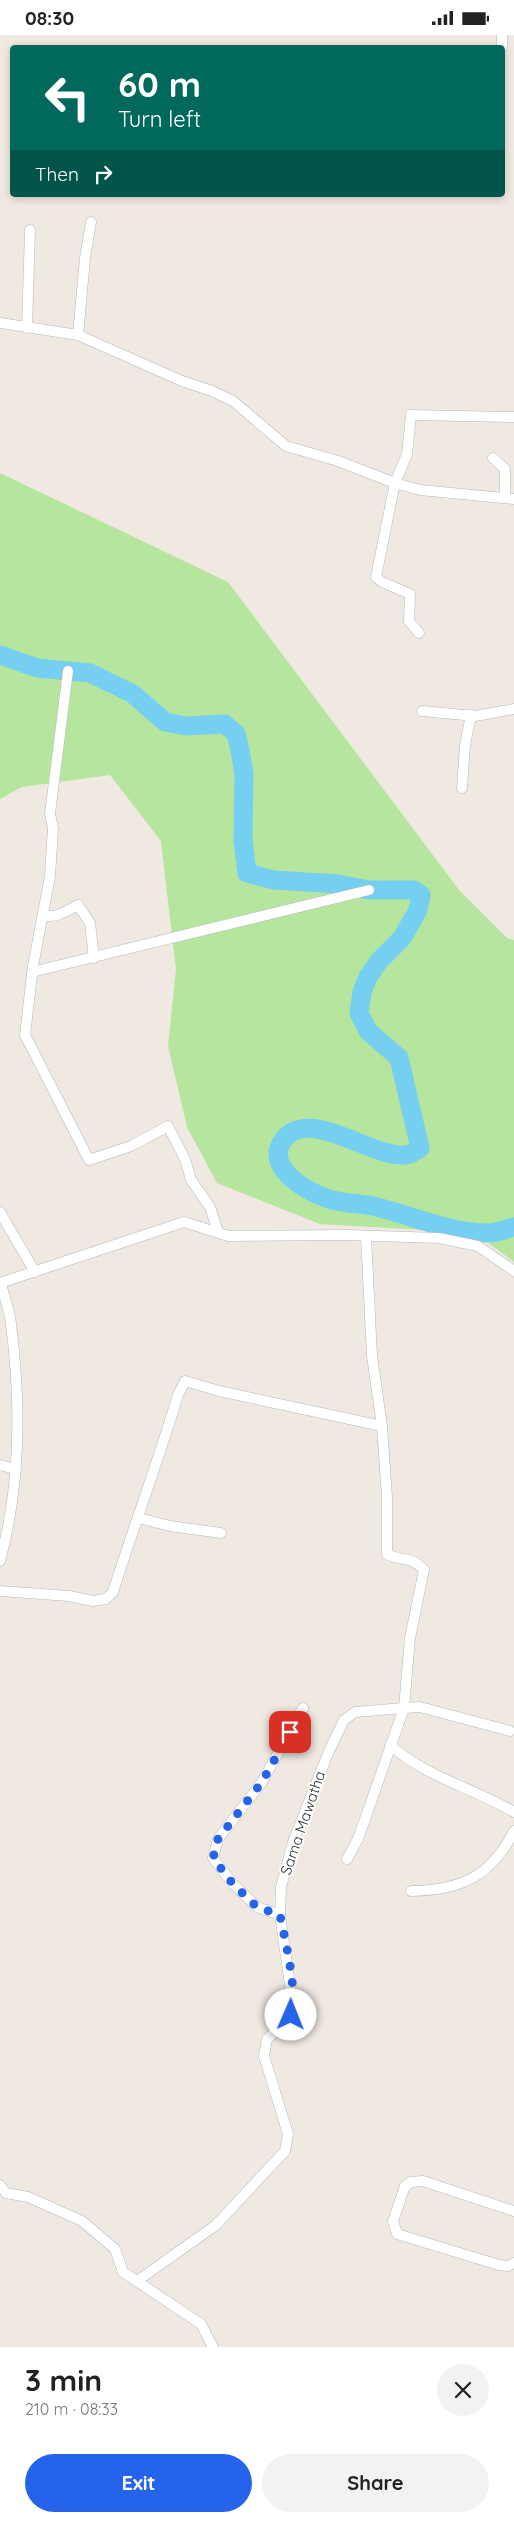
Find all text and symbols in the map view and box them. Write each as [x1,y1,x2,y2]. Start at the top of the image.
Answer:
text: 08:30 [25,6,74,30]
text: 60 m [118,62,201,106]
icon: left [35,65,100,130]
text: Turn left [118,105,201,133]
icon: right [89,160,117,188]
text: Then [35,162,79,186]
pin [269,1711,311,1753]
icon: arrive [276,1718,304,1746]
street label: Sama Mawatha [276,1768,329,1877]
position arrow [264,1988,316,2040]
text: 3 min [25,2361,102,2399]
button: close [437,2364,489,2416]
text: 210 m · 08:33 [25,2399,118,2419]
button: Exit [25,2454,252,2512]
button: Share [262,2454,489,2512]

